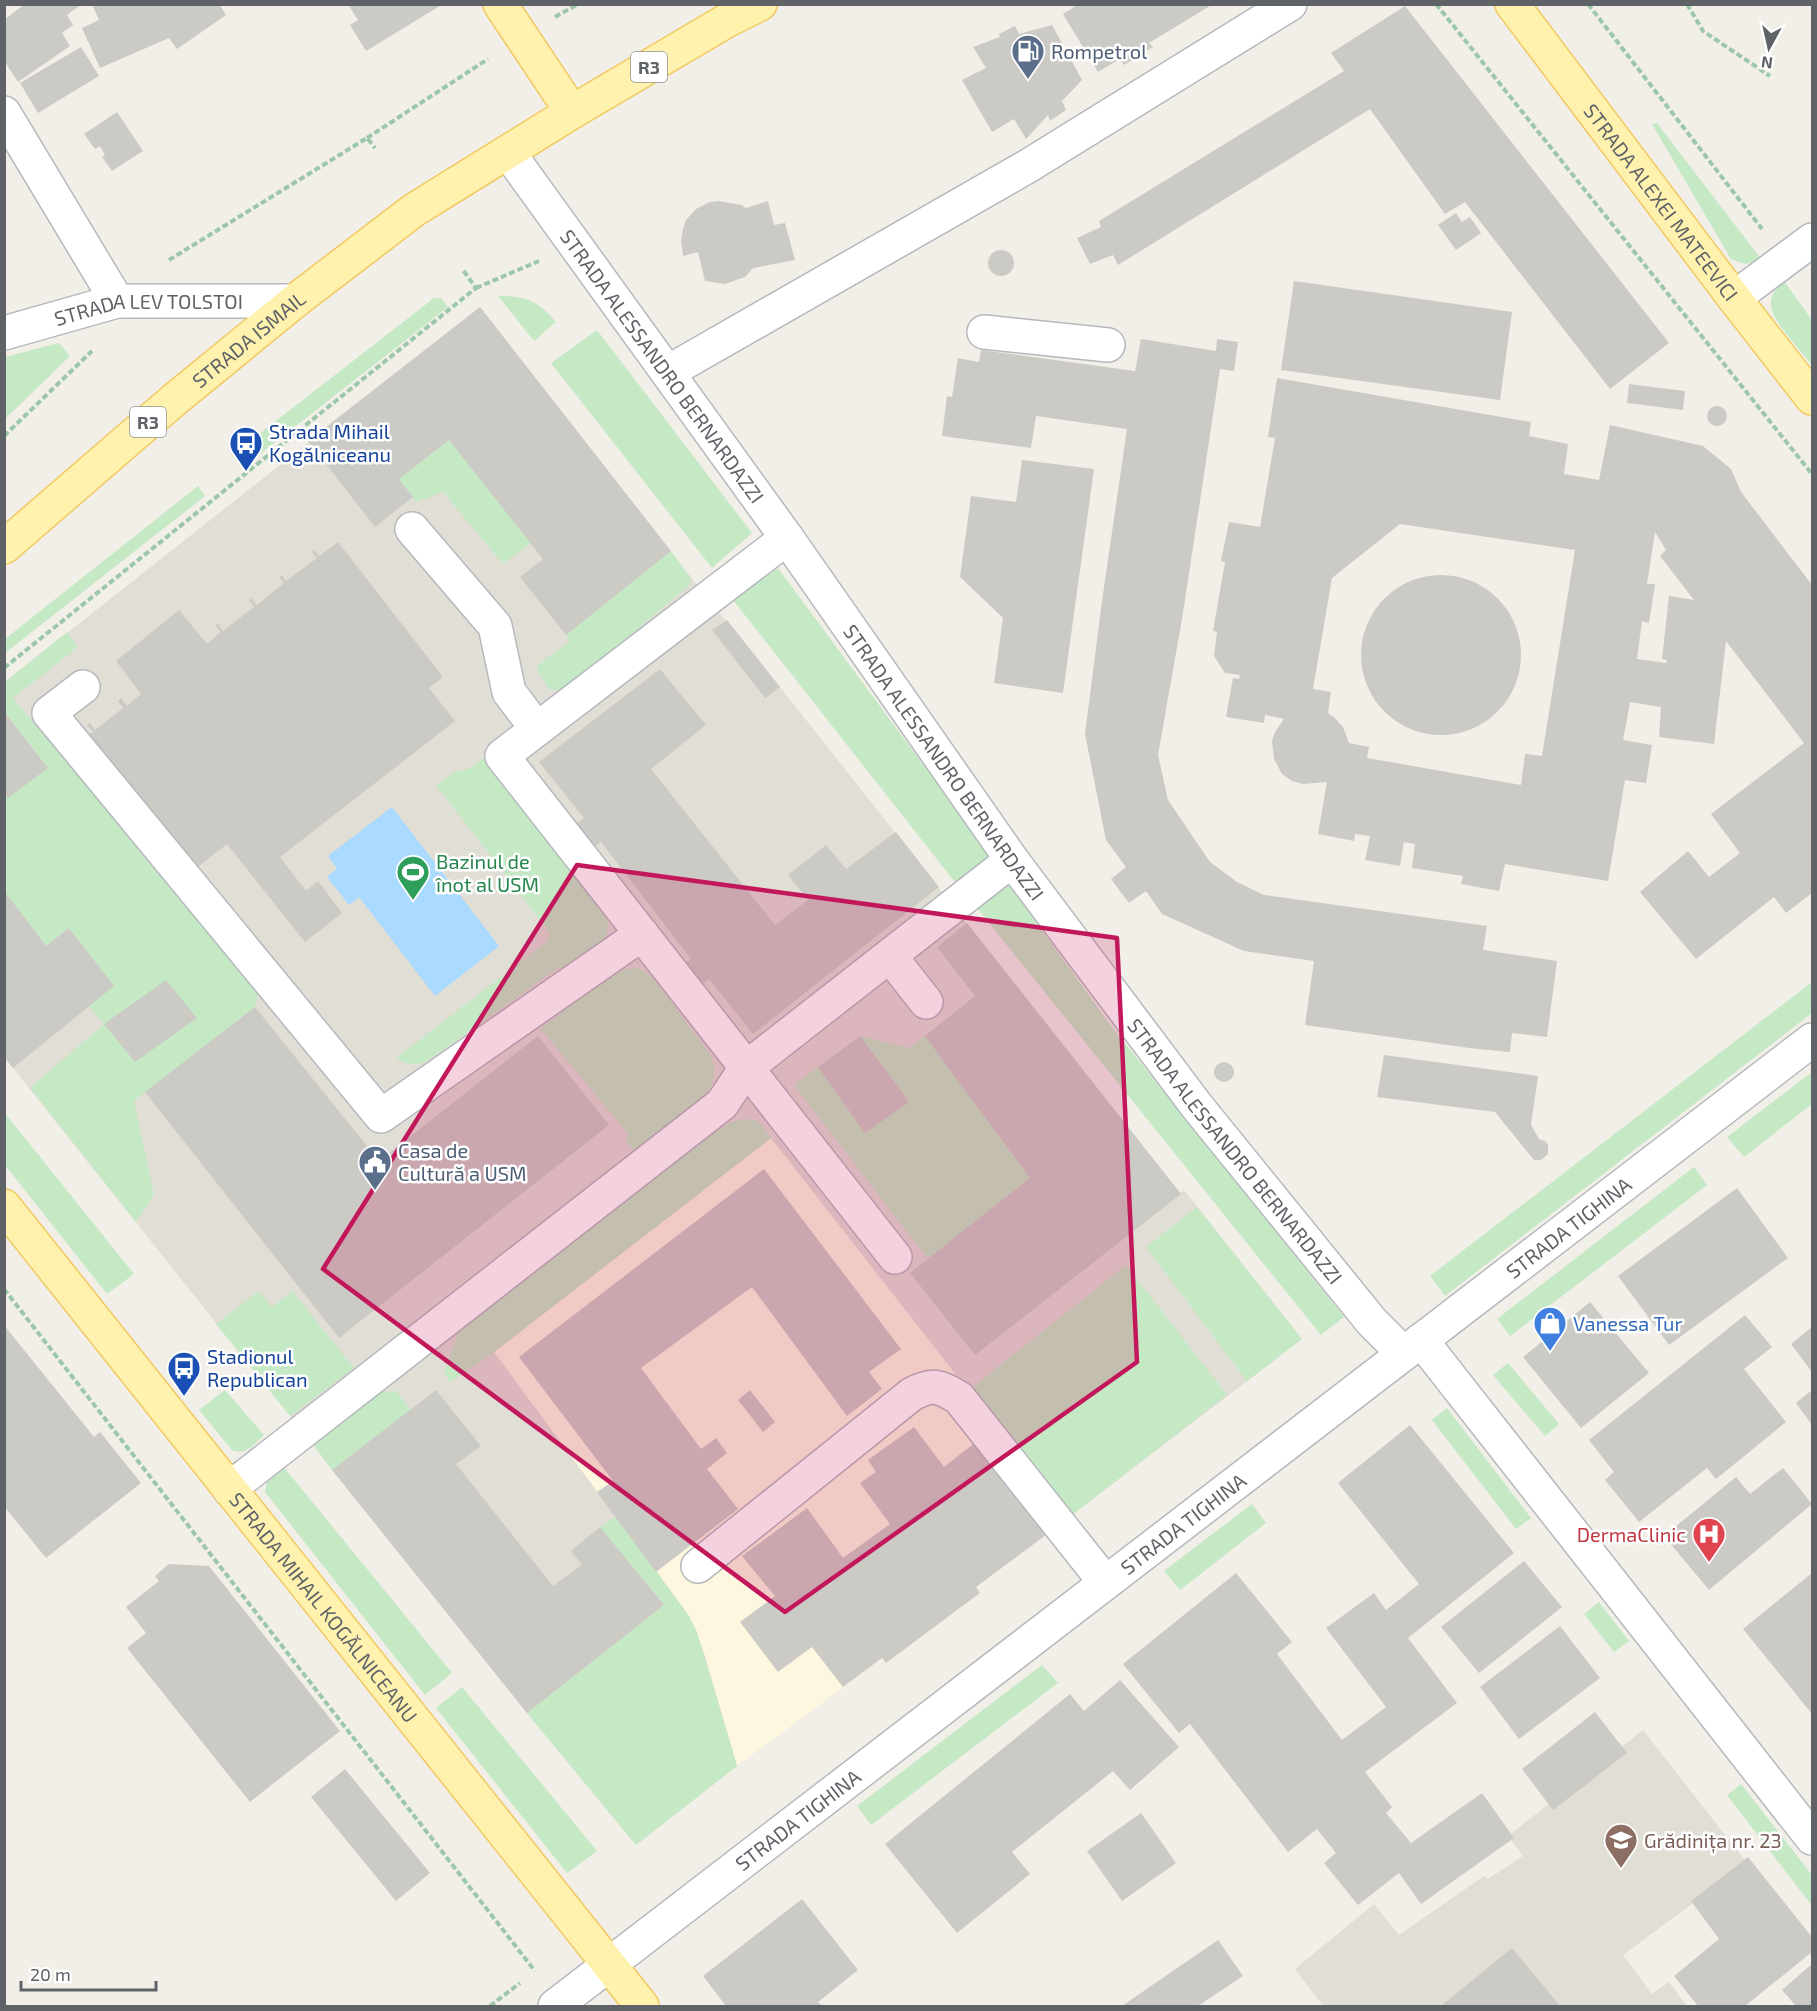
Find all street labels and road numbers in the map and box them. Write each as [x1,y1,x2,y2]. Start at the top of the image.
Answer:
road number: R3 [631,52,667,82]
street label: STRADA ALEXEI MATEEVICI [1579,99,1744,305]
street label: STRADA ALESSANDRO BERNARDAZZI [556,224,770,507]
street label: STRADA ISMAIL [187,286,310,392]
street label: STRADA LEV TOLSTOI [51,289,243,330]
road number: R3 [130,407,166,437]
street label: STRADA ALESSANDRO BERNARDAZZI [839,620,1050,905]
street label: STRADA ALESSANDRO BERNARDAZZI [1123,1014,1348,1288]
street label: STRADA TIGHINA [1501,1171,1636,1283]
street label: STRADA TIGHINA [1116,1467,1251,1579]
street label: STRADA MIHAIL KOGĂLNICEANU [225,1487,423,1727]
street label: STRADA TIGHINA [730,1764,865,1875]

